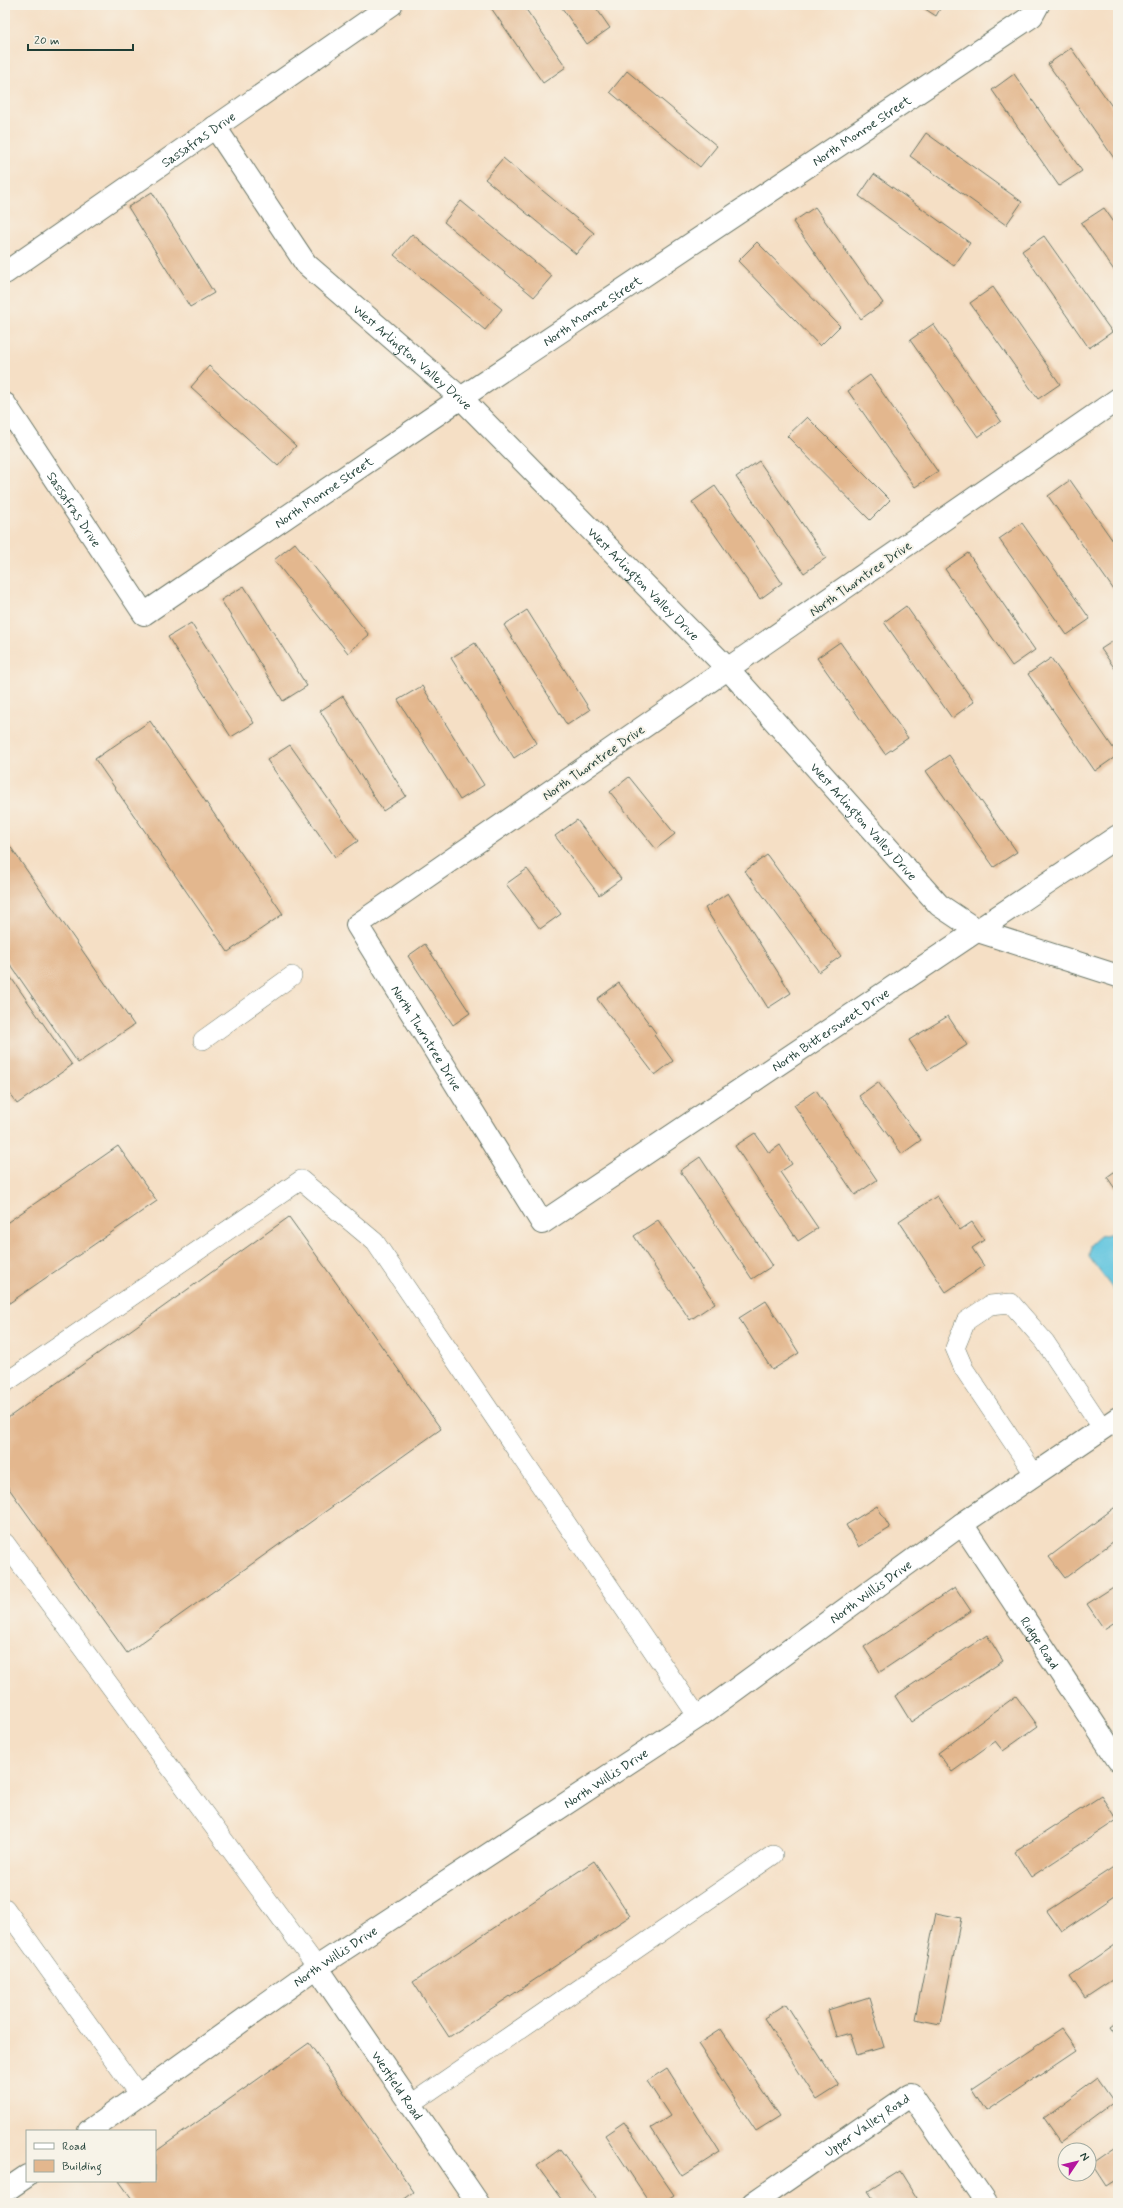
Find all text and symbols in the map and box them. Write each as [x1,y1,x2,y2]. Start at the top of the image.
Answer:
scale bar [28,26,133,52]
text: 20 m [34,33,60,49]
street label: North Monroe Street [809,92,915,171]
street label: Sassafras Drive [158,108,240,172]
street label: North Monroe Street [540,272,646,351]
street label: West Arlington Valley Drive [349,301,475,414]
street label: North Monroe Street [272,453,377,533]
street label: Sassafras Drive [42,469,104,551]
street label: West Arlington Valley Drive [583,524,703,645]
street label: North Thorntree Drive [806,538,915,621]
street label: North Thorntree Drive [539,722,648,805]
street label: West Arlington Valley Drive [806,760,920,885]
street label: North Thorntree Drive [387,983,465,1095]
street label: North Bittersweet Drive [769,985,893,1076]
street label: North Willis Drive [827,1556,916,1628]
street label: Ridge Road [1016,1614,1062,1673]
street label: North Willis Drive [561,1745,652,1813]
street label: North Willis Drive [290,1923,381,1991]
street label: Westfield Road [367,2048,426,2124]
street label: Upper Valley Road [821,2090,913,2161]
legend [26,2130,156,2182]
text: Road [62,2139,86,2155]
north arrow [1057,2142,1097,2182]
text: N [1077,2150,1092,2164]
text: Building [62,2159,102,2176]

